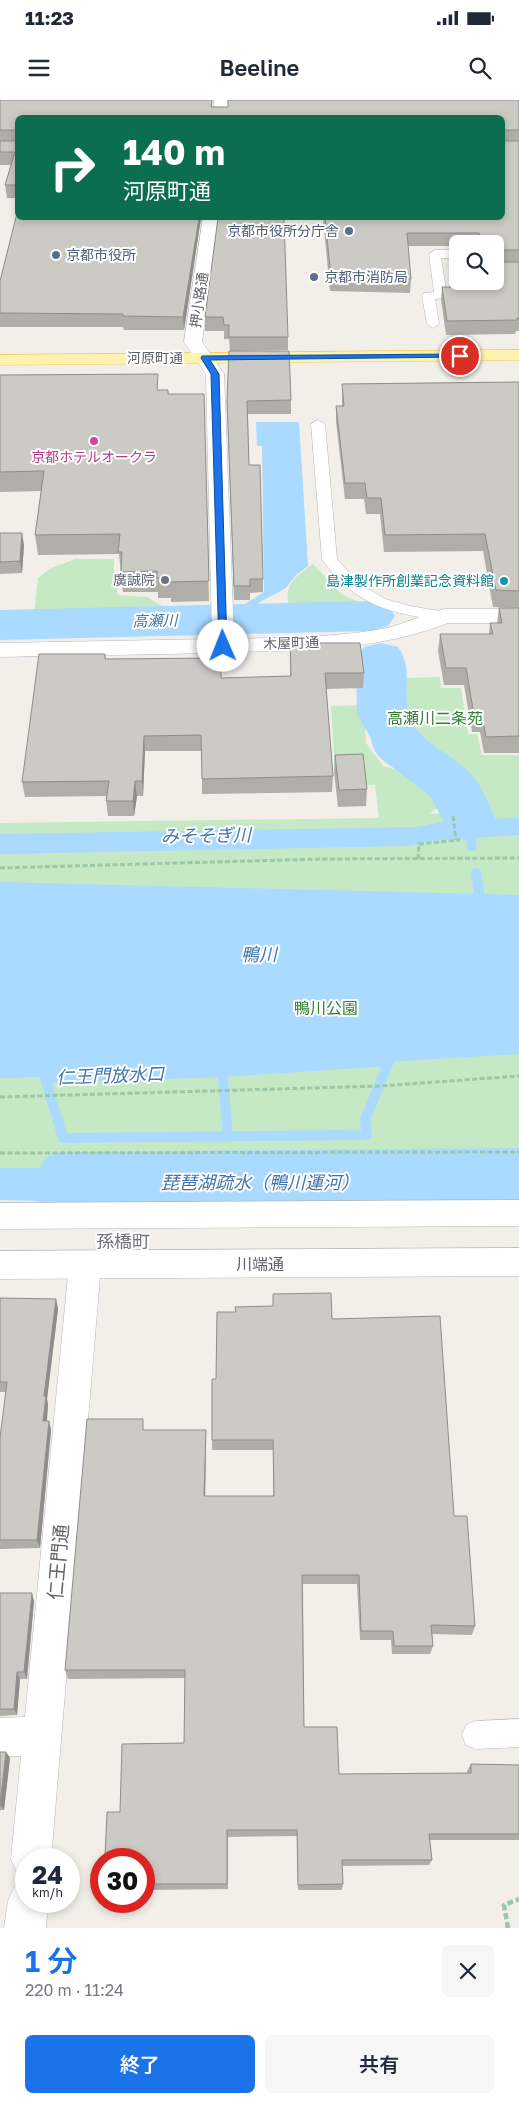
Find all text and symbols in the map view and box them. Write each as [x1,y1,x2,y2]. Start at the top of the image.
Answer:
text: 11:23 [25,6,74,29]
icon: menu [25,54,53,82]
text: Beeline [220,54,299,81]
icon: search [466,54,494,82]
text: 140 m [123,131,225,173]
icon: right [40,135,105,200]
text: 河原町通 [123,177,211,204]
place label: 京都市役所分庁舎 [227,222,339,239]
marker: 京都市役所分庁舎 [343,225,355,237]
map controls [449,235,504,290]
button: search [449,235,504,290]
place label: 京都市役所 [66,246,136,263]
marker: 京都市役所 [50,249,62,261]
place label: 京都市消防局 [324,268,408,285]
street label: 押小路通 [186,271,211,329]
marker: 京都市消防局 [308,271,320,283]
pin [439,335,481,377]
icon: arrive [446,342,474,370]
street label: 河原町通 [127,349,183,366]
marker: 京都ホテルオークラ [88,435,100,447]
place label: 京都ホテルオークラ [31,448,157,465]
place label: 廣誠院 [113,571,155,588]
place label: 島津製作所創業記念資料館 [326,572,494,589]
marker: 廣誠院 [159,574,171,586]
marker: 島津製作所創業記念資料館 [498,575,510,587]
water label: 高瀬川 [132,611,180,629]
position arrow [196,619,248,671]
street label: 木屋町通 [263,633,319,652]
park label: 高瀬川二条苑 [387,708,483,728]
water label: みそそぎ川 [161,823,253,847]
water label: 鴨川 [241,943,279,965]
park label: 鴨川公園 [294,998,358,1018]
water label: 仁王門放水口 [56,1062,166,1088]
water label: 琵琶湖疏水（鴨川運河） [161,1171,359,1193]
district label: 孫橋町 [96,1230,150,1252]
street label: 川端通 [236,1254,284,1274]
street label: 仁王門通 [43,1523,72,1601]
speed limit sign: 30 [90,1848,155,1913]
text: 24 [32,1859,63,1890]
text: km/h [32,1885,63,1900]
text: 1 分 [25,1943,78,1979]
button: close [442,1945,494,1997]
text: 220 m · 11:24 [25,1980,124,2000]
button: 終了 [25,2035,255,2093]
button: 共有 [265,2035,494,2093]

